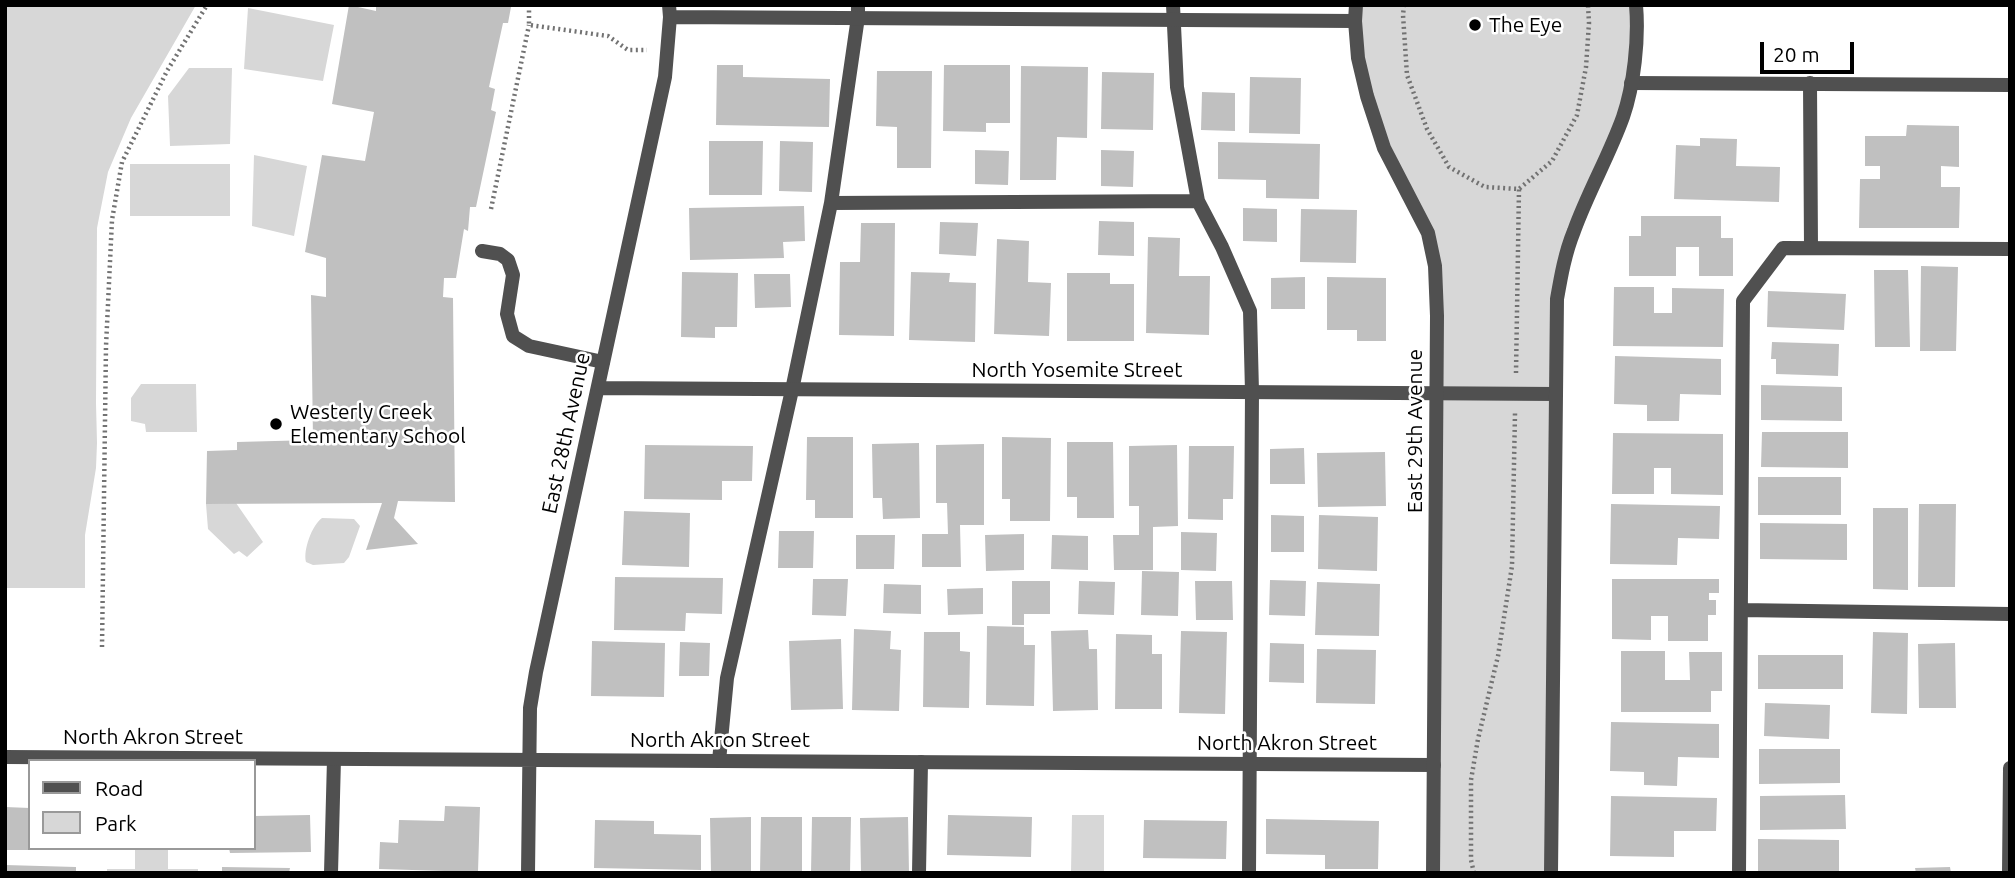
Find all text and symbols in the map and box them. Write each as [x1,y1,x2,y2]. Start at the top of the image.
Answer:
place label: The Eye [1489,12,1562,38]
marker: The Eye [1467,17,1483,33]
scale bar [1763,28,1857,72]
text: 20 m [1773,42,1820,66]
street label: East 29th Avenue [1402,349,1428,513]
street label: East 28th Avenue [537,350,595,516]
street label: North Yosemite Street [972,357,1182,383]
place label: Westerly Creek Elementary School [290,399,466,449]
marker: Westerly Creek Elementary School [268,416,284,432]
street label: North Akron Street [63,724,243,750]
street label: North Akron Street [630,727,810,753]
street label: North Akron Street [1197,730,1377,756]
legend [28,759,256,850]
text: Road [95,776,143,800]
text: Park [95,811,137,835]

